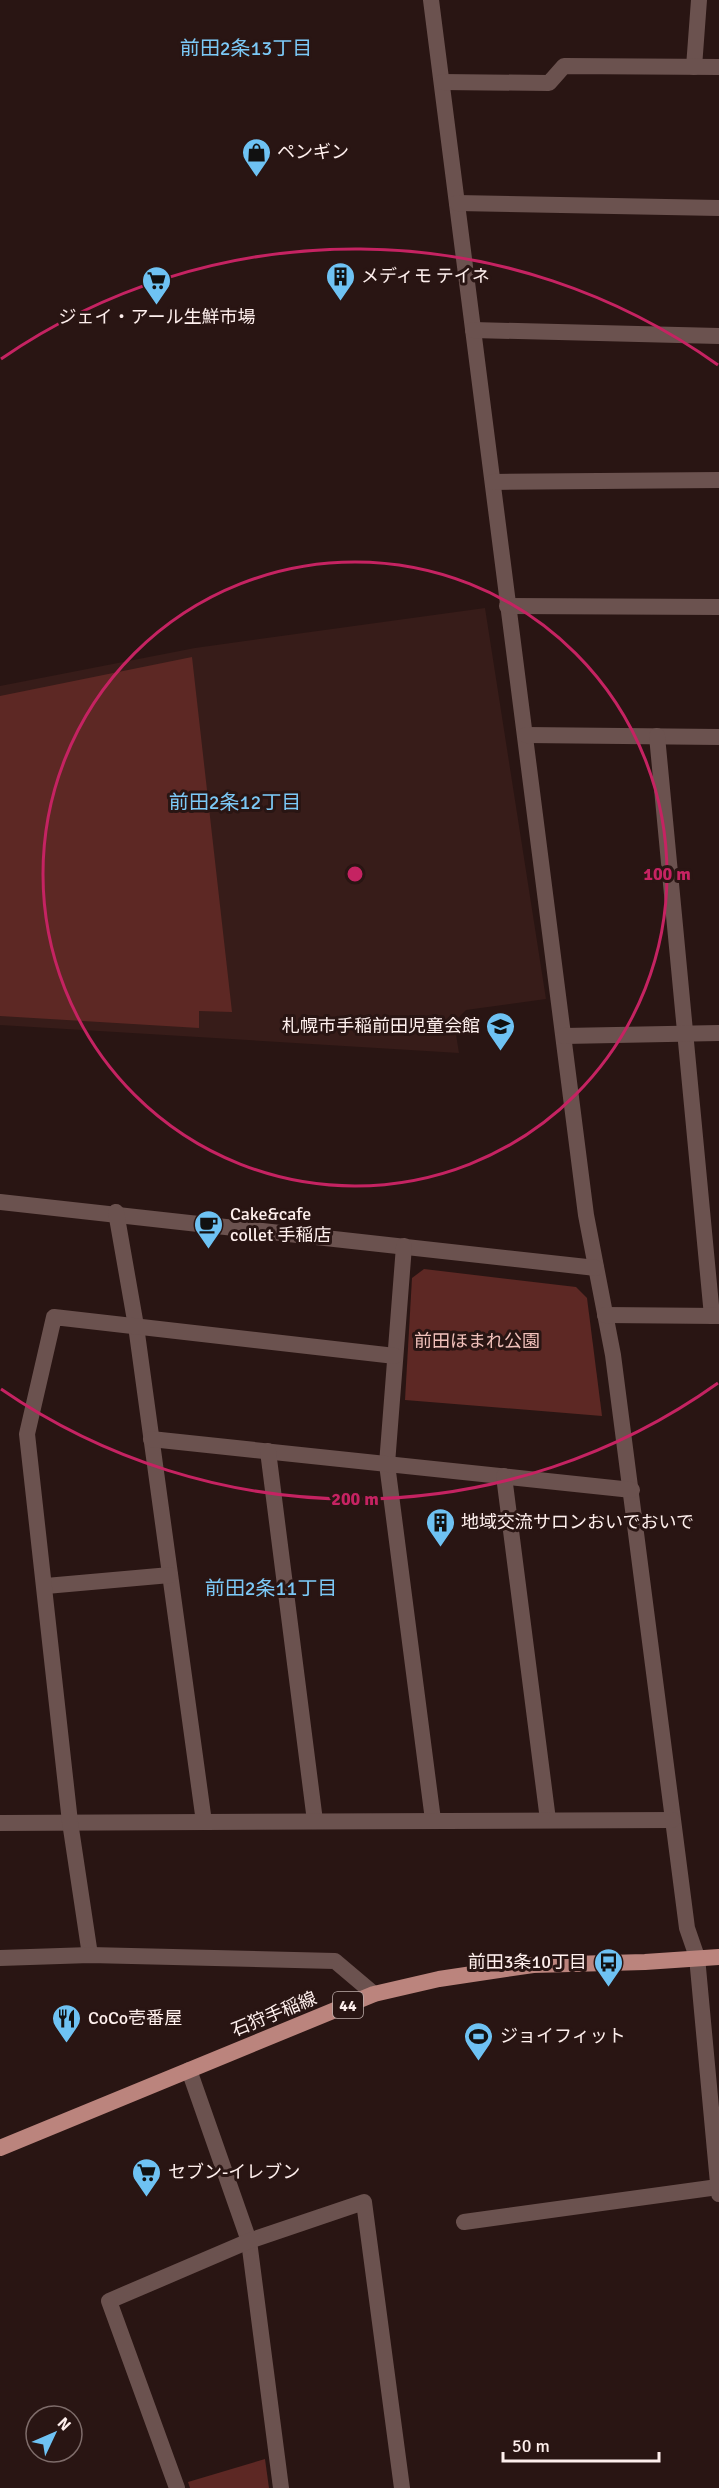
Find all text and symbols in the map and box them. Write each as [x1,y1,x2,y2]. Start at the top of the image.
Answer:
district label: 前田2条13丁目 [180,36,312,61]
shop icon: ペンギン [240,136,272,178]
place label: ペンギン [277,141,349,163]
building icon: メディモ テイネ [324,260,356,302]
supermarket icon: ジェイ・アール生鮮市場 [141,264,173,306]
place label: メディモ テイネ [361,265,490,287]
place label: ジェイ・アール生鮮市場 [59,306,255,328]
district label: 前田2条12丁目 [169,790,301,815]
text: 100 m [643,863,691,885]
centre of rings [345,864,365,884]
school or university icon: 札幌市手稲前田児童会館 [485,1010,517,1052]
place label: 札幌市手稲前田児童会館 [282,1015,480,1037]
place label: Cake&cafe collet 手稲店 [230,1203,331,1246]
cafe icon: Cake&cafe collet 手稲店 [193,1208,225,1250]
park label: 前田ほまれ公園 [414,1330,540,1352]
text: 200 m [331,1488,379,1510]
building icon: 地域交流サロンおいでおいで [424,1506,456,1548]
place label: 地域交流サロンおいでおいで [461,1511,694,1533]
district label: 前田2条11丁目 [205,1576,337,1601]
bus stop icon: 前田3条10丁目 [592,1946,624,1988]
place label: 前田3条10丁目 [468,1951,587,1973]
street label: 石狩手稲線 [228,1987,320,2041]
road number: 44 [333,1992,363,2018]
restaurant icon: CoCo壱番屋 [51,2002,83,2044]
place label: CoCo壱番屋 [88,2007,182,2029]
sports icon: ジョイフィット [463,2020,495,2062]
place label: ジョイフィット [500,2025,626,2047]
supermarket icon: セブン-イレブン [131,2156,163,2198]
place label: セブン-イレブン [168,2161,300,2183]
north arrow [24,2404,84,2464]
text: N [53,2413,75,2435]
scale bar [503,2425,659,2463]
text: 50 m [512,2435,550,2457]

